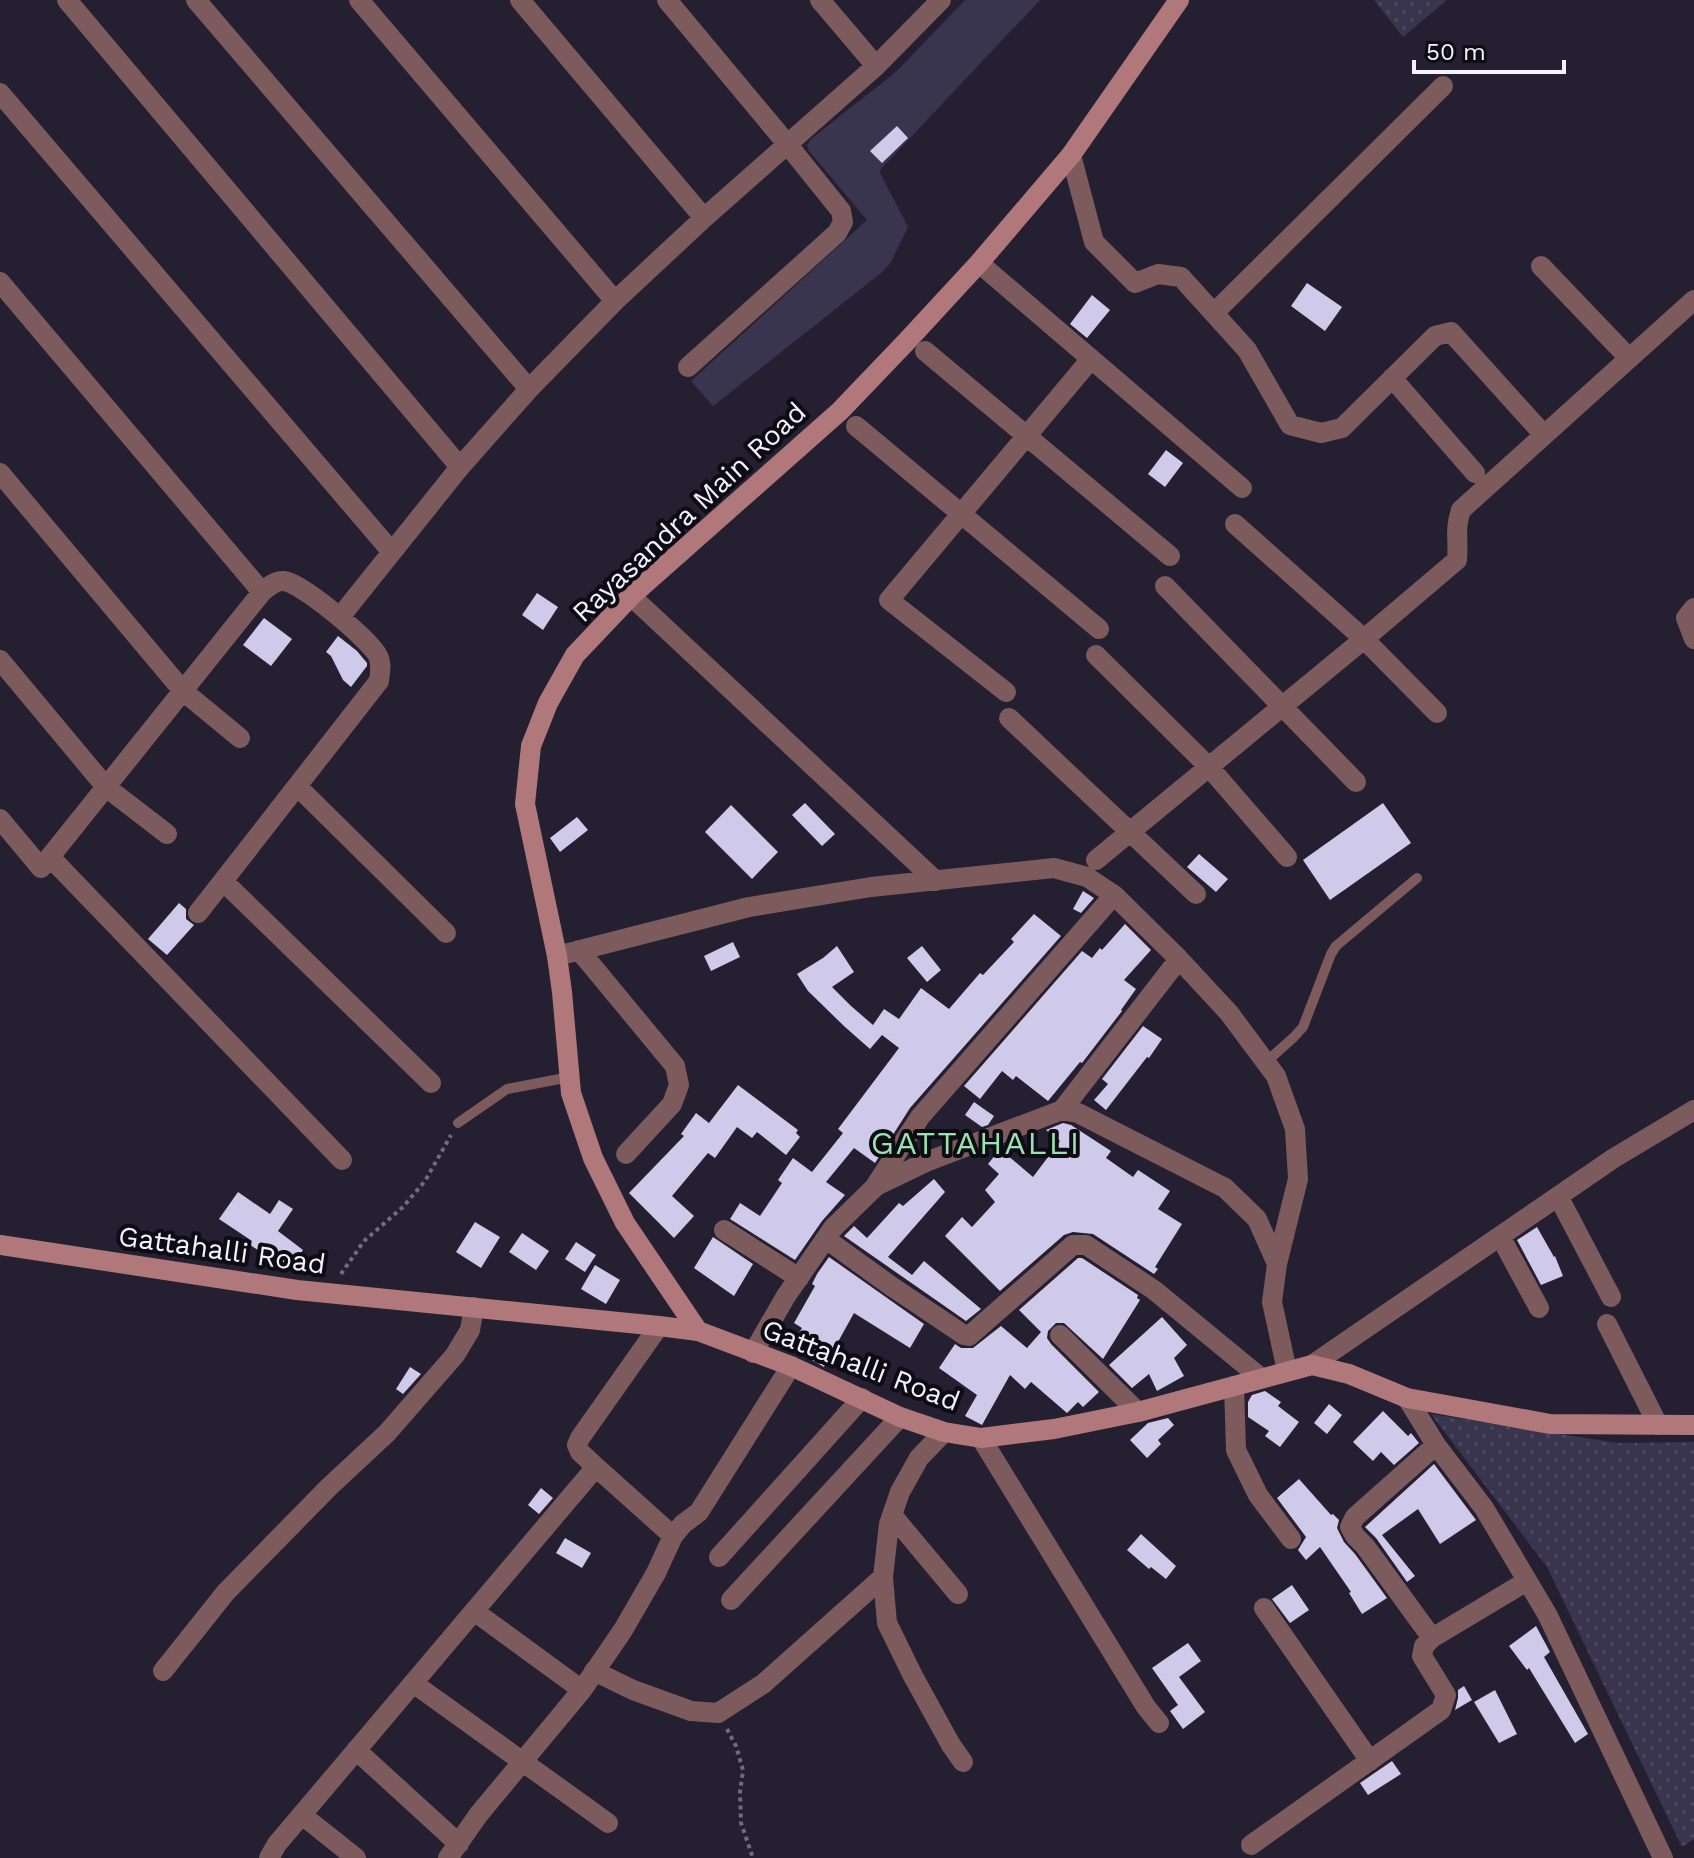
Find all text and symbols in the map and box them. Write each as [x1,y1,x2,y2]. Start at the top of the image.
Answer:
scale bar [1414,24,1564,74]
text: 50 m [1426,38,1486,66]
street label: Rayasandra Main Road [565,395,813,629]
district label: GATTAHALLI [871,1124,1081,1162]
street label: Gattahalli Road [116,1219,328,1281]
street label: Gattahalli Road [758,1312,964,1418]

